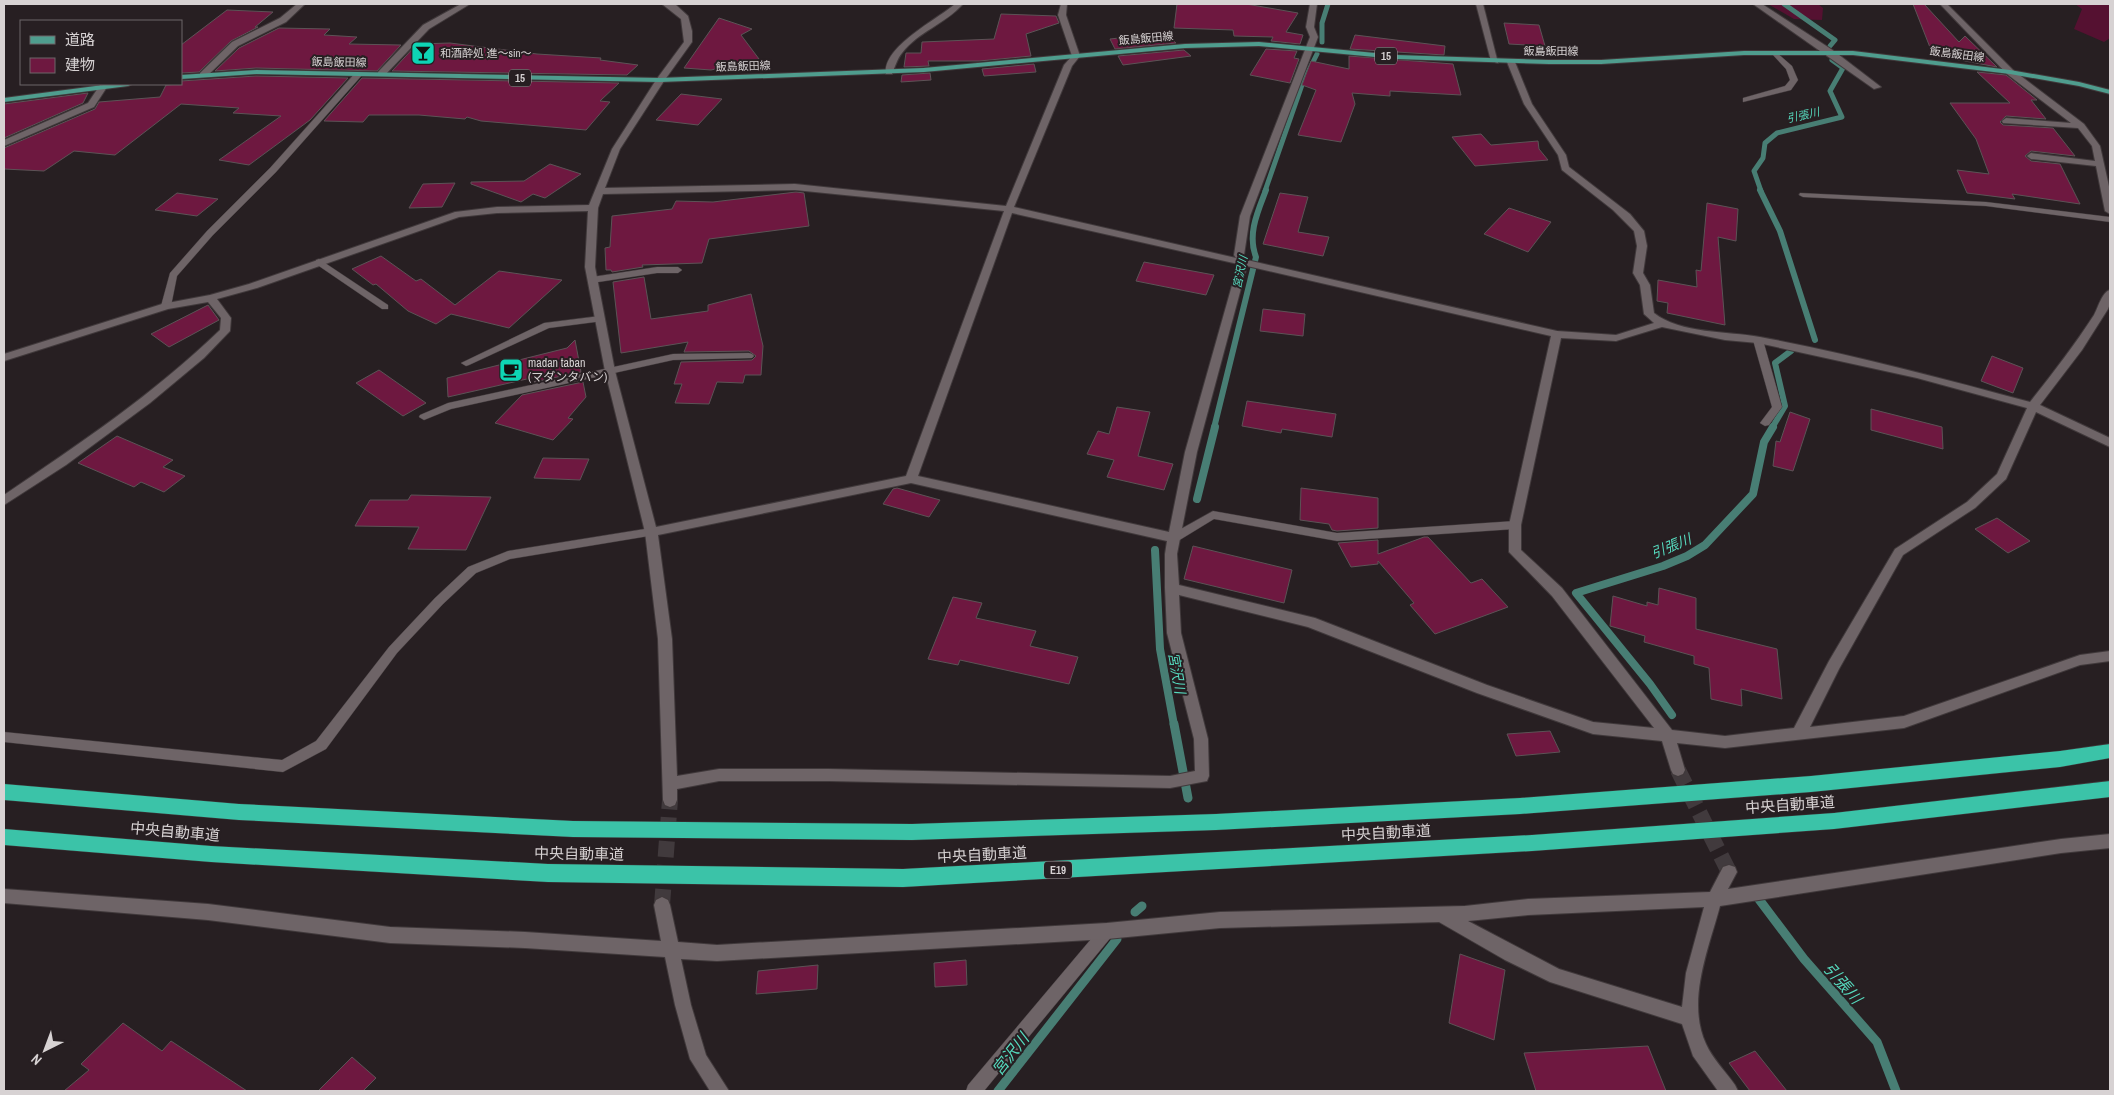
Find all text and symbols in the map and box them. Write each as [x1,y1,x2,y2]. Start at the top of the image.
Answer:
legend [20,20,182,85]
text: 道路 [65,29,95,50]
street label: 飯島飯田線 [1118,29,1174,47]
bar icon: 和酒酔処 進〜sin〜 [410,40,436,66]
street label: 飯島飯田線 [1524,44,1579,58]
street label: 飯島飯田線 [1929,44,1985,64]
place label: 和酒酔処 進〜sin〜 [440,46,532,60]
road number: 15 [1375,48,1397,64]
text: 建物 [65,54,95,75]
street label: 飯島飯田線 [311,55,367,69]
street label: 飯島飯田線 [715,58,771,74]
road number: 15 [509,70,531,86]
water label: 引張川 [1785,104,1822,126]
water label: 宮沢川 [1230,253,1250,290]
place label: madan taban (マダンタバン) [528,355,607,385]
cafe icon: madan taban (マダンタバン) [498,357,524,383]
water label: 引張川 [1648,529,1696,562]
water label: 宮沢川 [1164,651,1190,697]
street label: 中央自動車道 [1744,791,1836,818]
street label: 中央自動車道 [129,817,221,846]
street label: 中央自動車道 [1340,820,1431,845]
street label: 中央自動車道 [534,842,624,865]
street label: 中央自動車道 [936,842,1027,867]
road number: E19 [1044,862,1072,878]
water label: 引張川 [1819,958,1868,1010]
north arrow [20,1025,70,1075]
water label: 宮沢川 [987,1027,1035,1080]
text: N [27,1050,45,1069]

